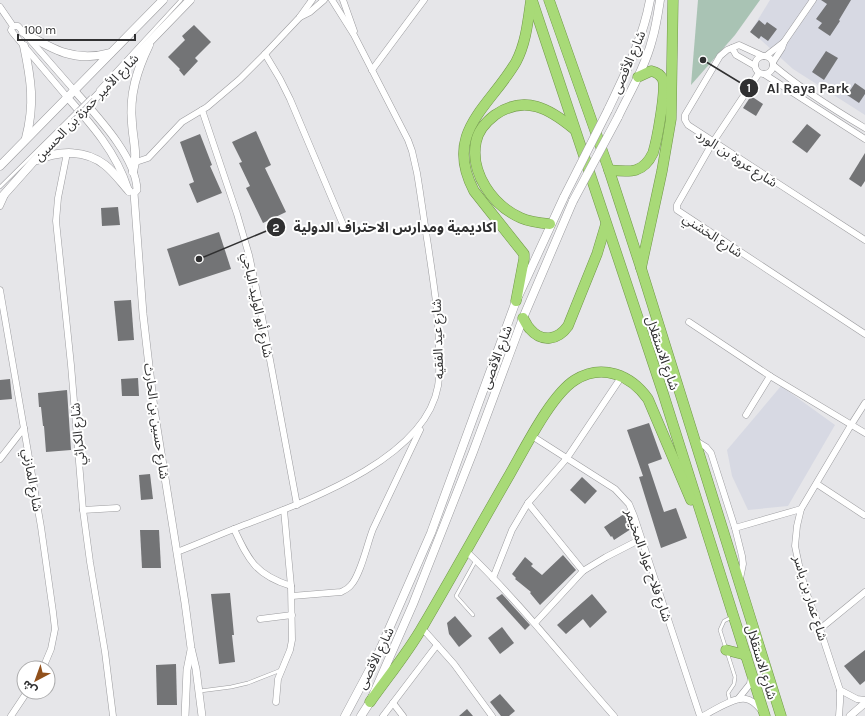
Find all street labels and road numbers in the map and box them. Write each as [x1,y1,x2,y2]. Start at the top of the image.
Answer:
street label: شارع الأقصى [609,29,651,97]
street label: شارع الأمير حمزة بن الحسين [31,51,144,166]
street label: شارع عروة بن الورد [692,127,780,193]
street label: شارع الخشني [678,211,745,263]
street label: شارع أبو الوليد الباجي [236,251,277,360]
street label: شارع عيد الفقيه [429,298,449,379]
street label: شارع الاستقلال [640,314,682,393]
street label: شارع الأقصى [478,323,518,392]
street label: شارع حسين بن الحارث [138,362,172,480]
street label: شارع الكراثي [67,402,91,466]
street label: شارع المازني [17,447,45,513]
street label: شارع فلاح عواد المخيمر [619,506,675,624]
street label: شاع عمار بن ياسر [787,553,831,644]
street label: شارع الاستقلال [740,623,780,702]
street label: شارع الأقصى [354,625,400,693]

